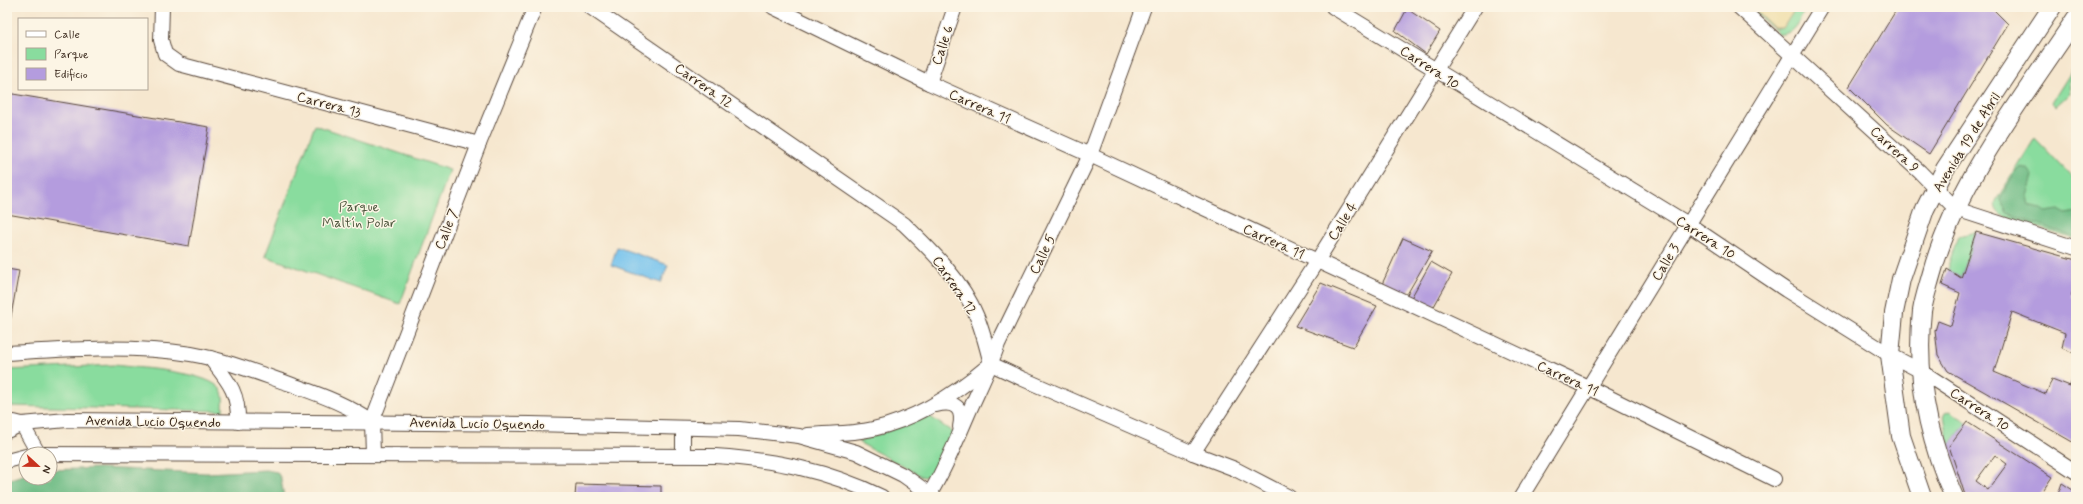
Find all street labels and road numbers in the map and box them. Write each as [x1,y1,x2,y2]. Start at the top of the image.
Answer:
street label: Calle 6 [928,23,958,68]
street label: Carrera 10 [1396,42,1463,94]
street label: Carrera 12 [671,59,736,112]
street label: Carrera 11 [946,85,1013,129]
street label: Carrera 13 [295,88,363,122]
street label: Avenida 19 de Abril [1929,89,2005,196]
street label: Carrera 9 [1866,123,1923,177]
street label: Calle 4 [1324,199,1362,244]
street label: Calle 7 [431,206,463,252]
street label: Carrera 10 [1672,212,1739,264]
street label: Carrera 11 [1240,220,1307,264]
street label: Calle 5 [1026,231,1060,277]
street label: Calle 3 [1648,241,1684,284]
street label: Carrera 12 [928,253,980,318]
street label: Carrera 11 [1534,357,1601,401]
street label: Carrera 10 [1946,384,2013,436]
street label: Avenida Lucio Oquendo [85,412,221,432]
street label: Avenida Lucio Oquendo [409,414,545,434]

